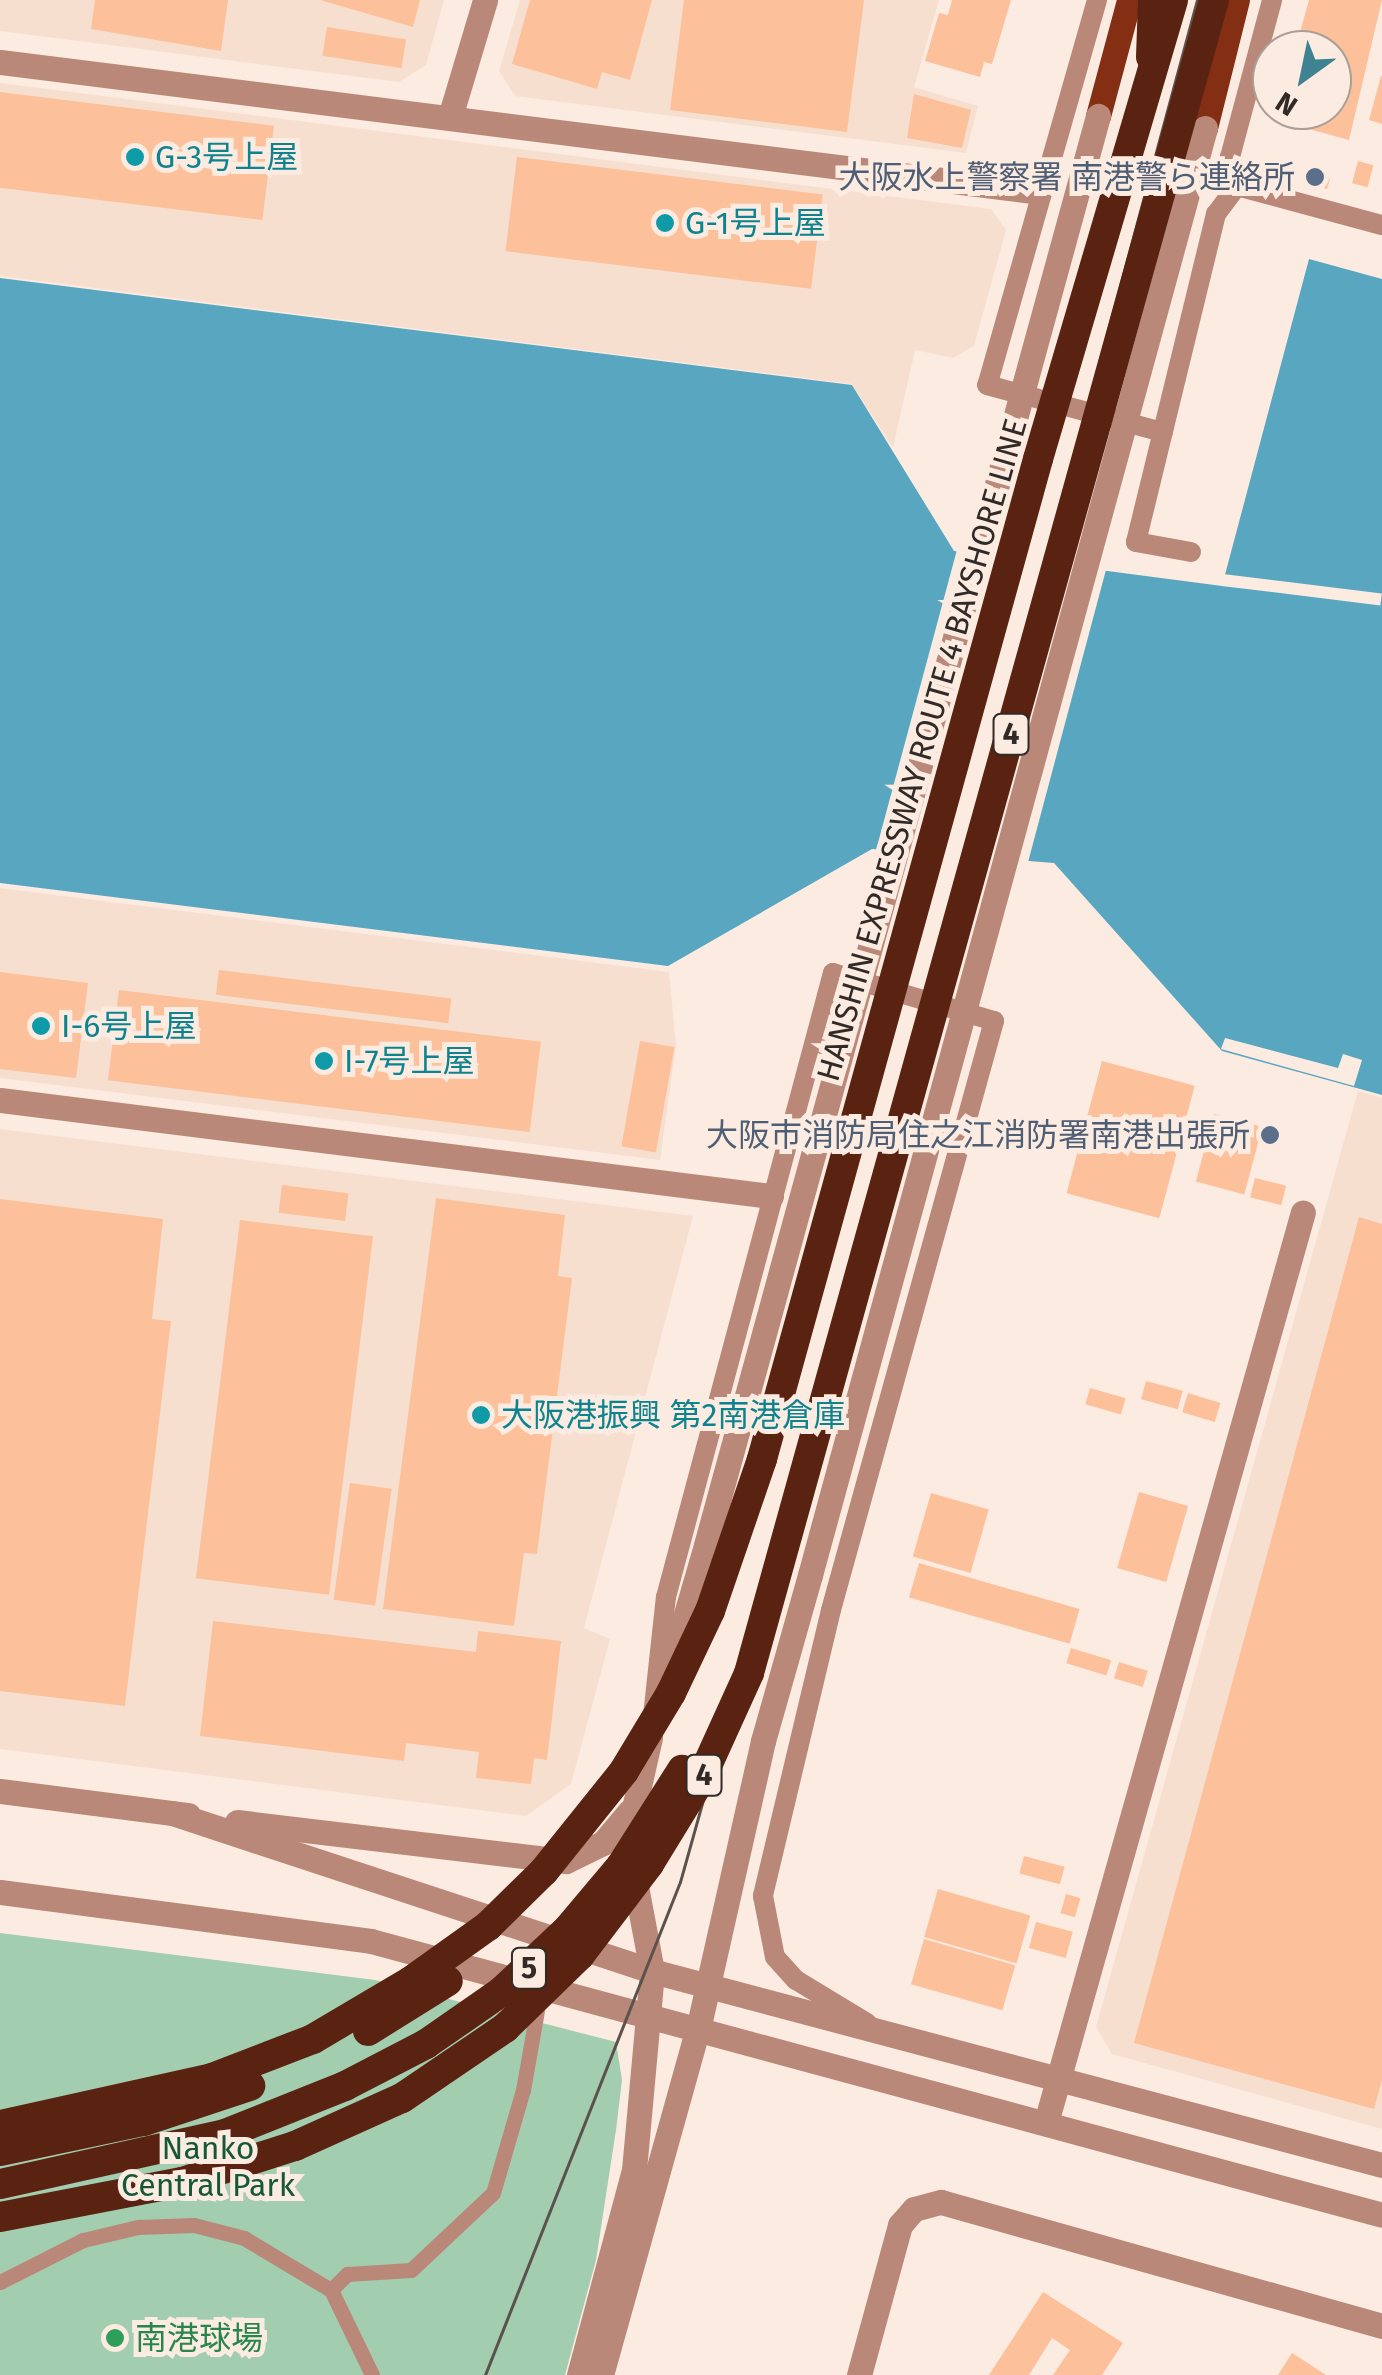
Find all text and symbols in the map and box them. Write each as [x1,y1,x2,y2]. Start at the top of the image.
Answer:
north arrow [1252,30,1352,130]
text: N [1270,85,1303,123]
place label: G-3号上屋 [155,138,298,176]
marker: G-3号上屋 [124,146,146,168]
place label: 大阪水上警察署 南港警ら連絡所 [839,158,1295,196]
marker: 大阪水上警察署 南港警ら連絡所 [1304,166,1326,188]
place label: G-1号上屋 [685,204,826,242]
marker: G-1号上屋 [654,212,676,234]
street label: HANSHIN EXPRESSWAY ROUTE 4 BAYSHORE LINE [809,414,1035,1086]
road number: 4 [991,709,1031,759]
place label: I-6号上屋 [61,1007,196,1045]
marker: I-6号上屋 [30,1015,52,1037]
place label: I-7号上屋 [344,1042,475,1080]
marker: I-7号上屋 [313,1050,335,1072]
place label: 大阪市消防局住之江消防署南港出張所 [706,1116,1250,1154]
marker: 大阪市消防局住之江消防署南港出張所 [1259,1124,1281,1146]
place label: 大阪港振興 第2南港倉庫 [501,1396,845,1434]
marker: 大阪港振興 第2南港倉庫 [470,1404,492,1426]
road number: 4 [684,1750,724,1800]
road number: 5 [509,1943,549,1993]
park label: Nanko Central Park [121,2130,295,2205]
place label: 南港球場 [135,2319,263,2357]
marker: 南港球場 [104,2327,126,2349]

